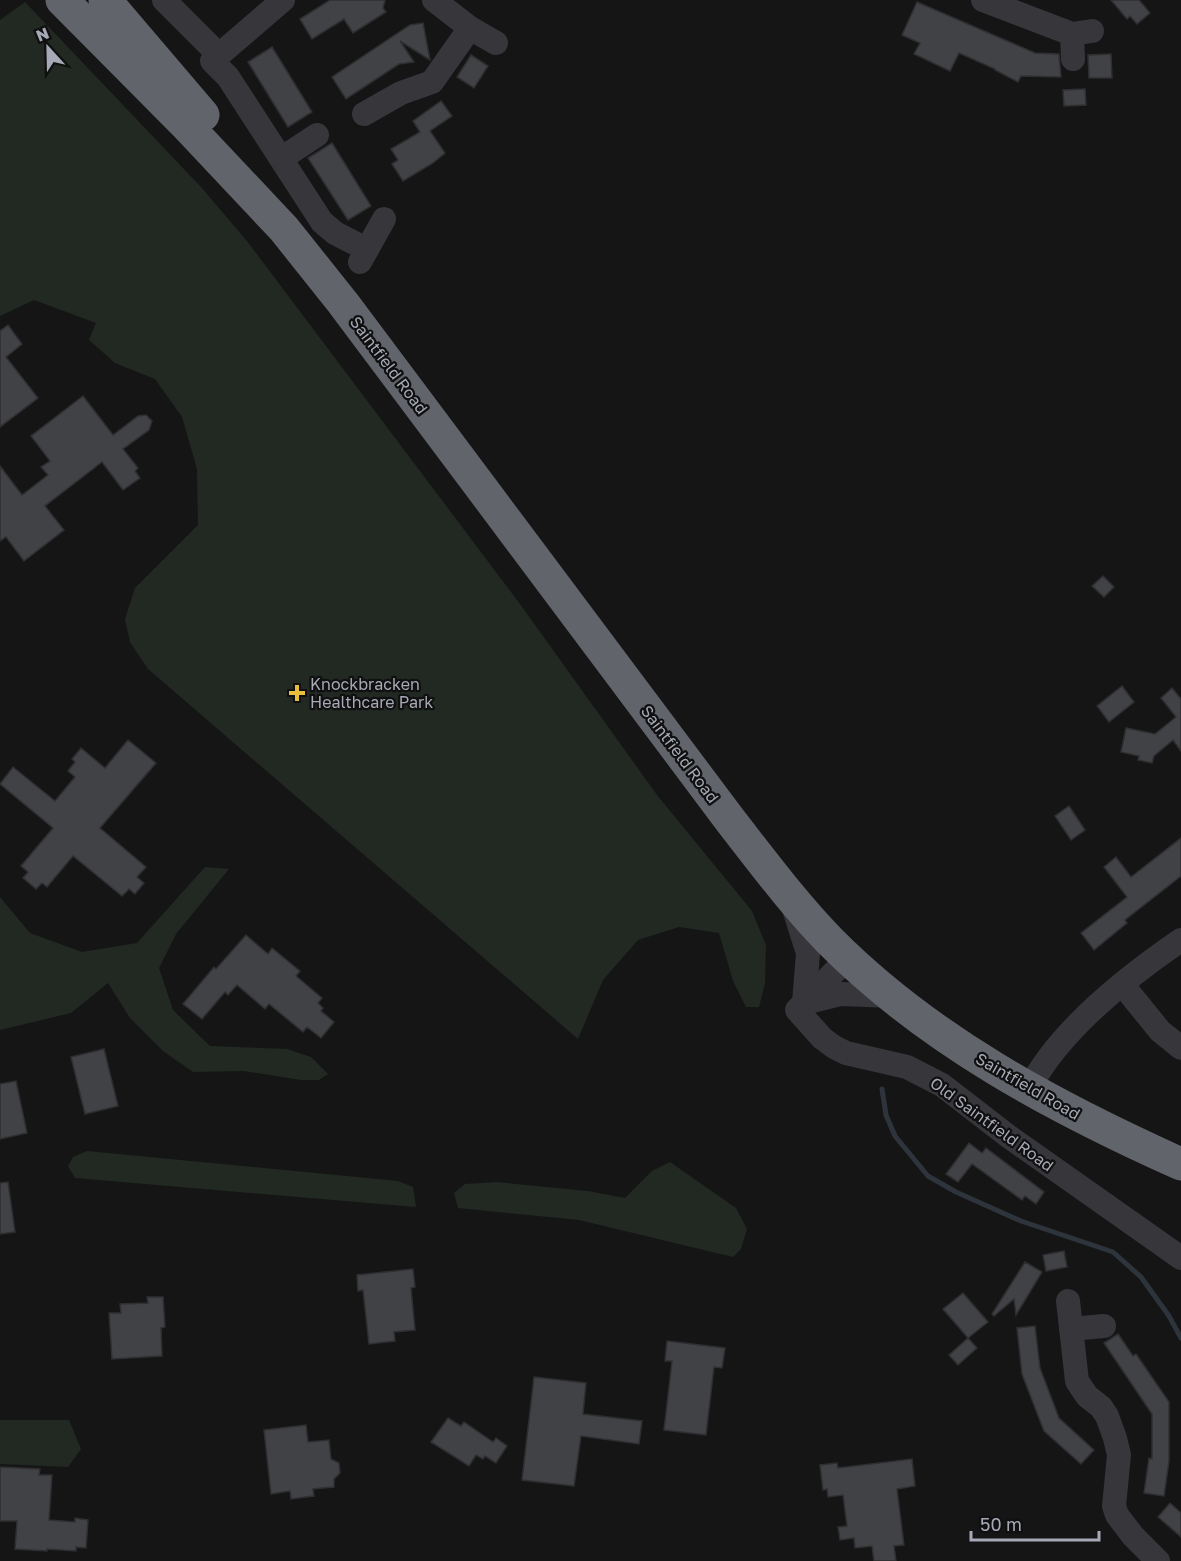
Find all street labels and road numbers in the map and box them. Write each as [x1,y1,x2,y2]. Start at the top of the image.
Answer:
street label: Saintfield Road [346,312,432,418]
street label: Saintfield Road [637,701,723,807]
street label: Saintfield Road [972,1048,1084,1124]
street label: Old Saintfield Road [926,1073,1058,1175]

